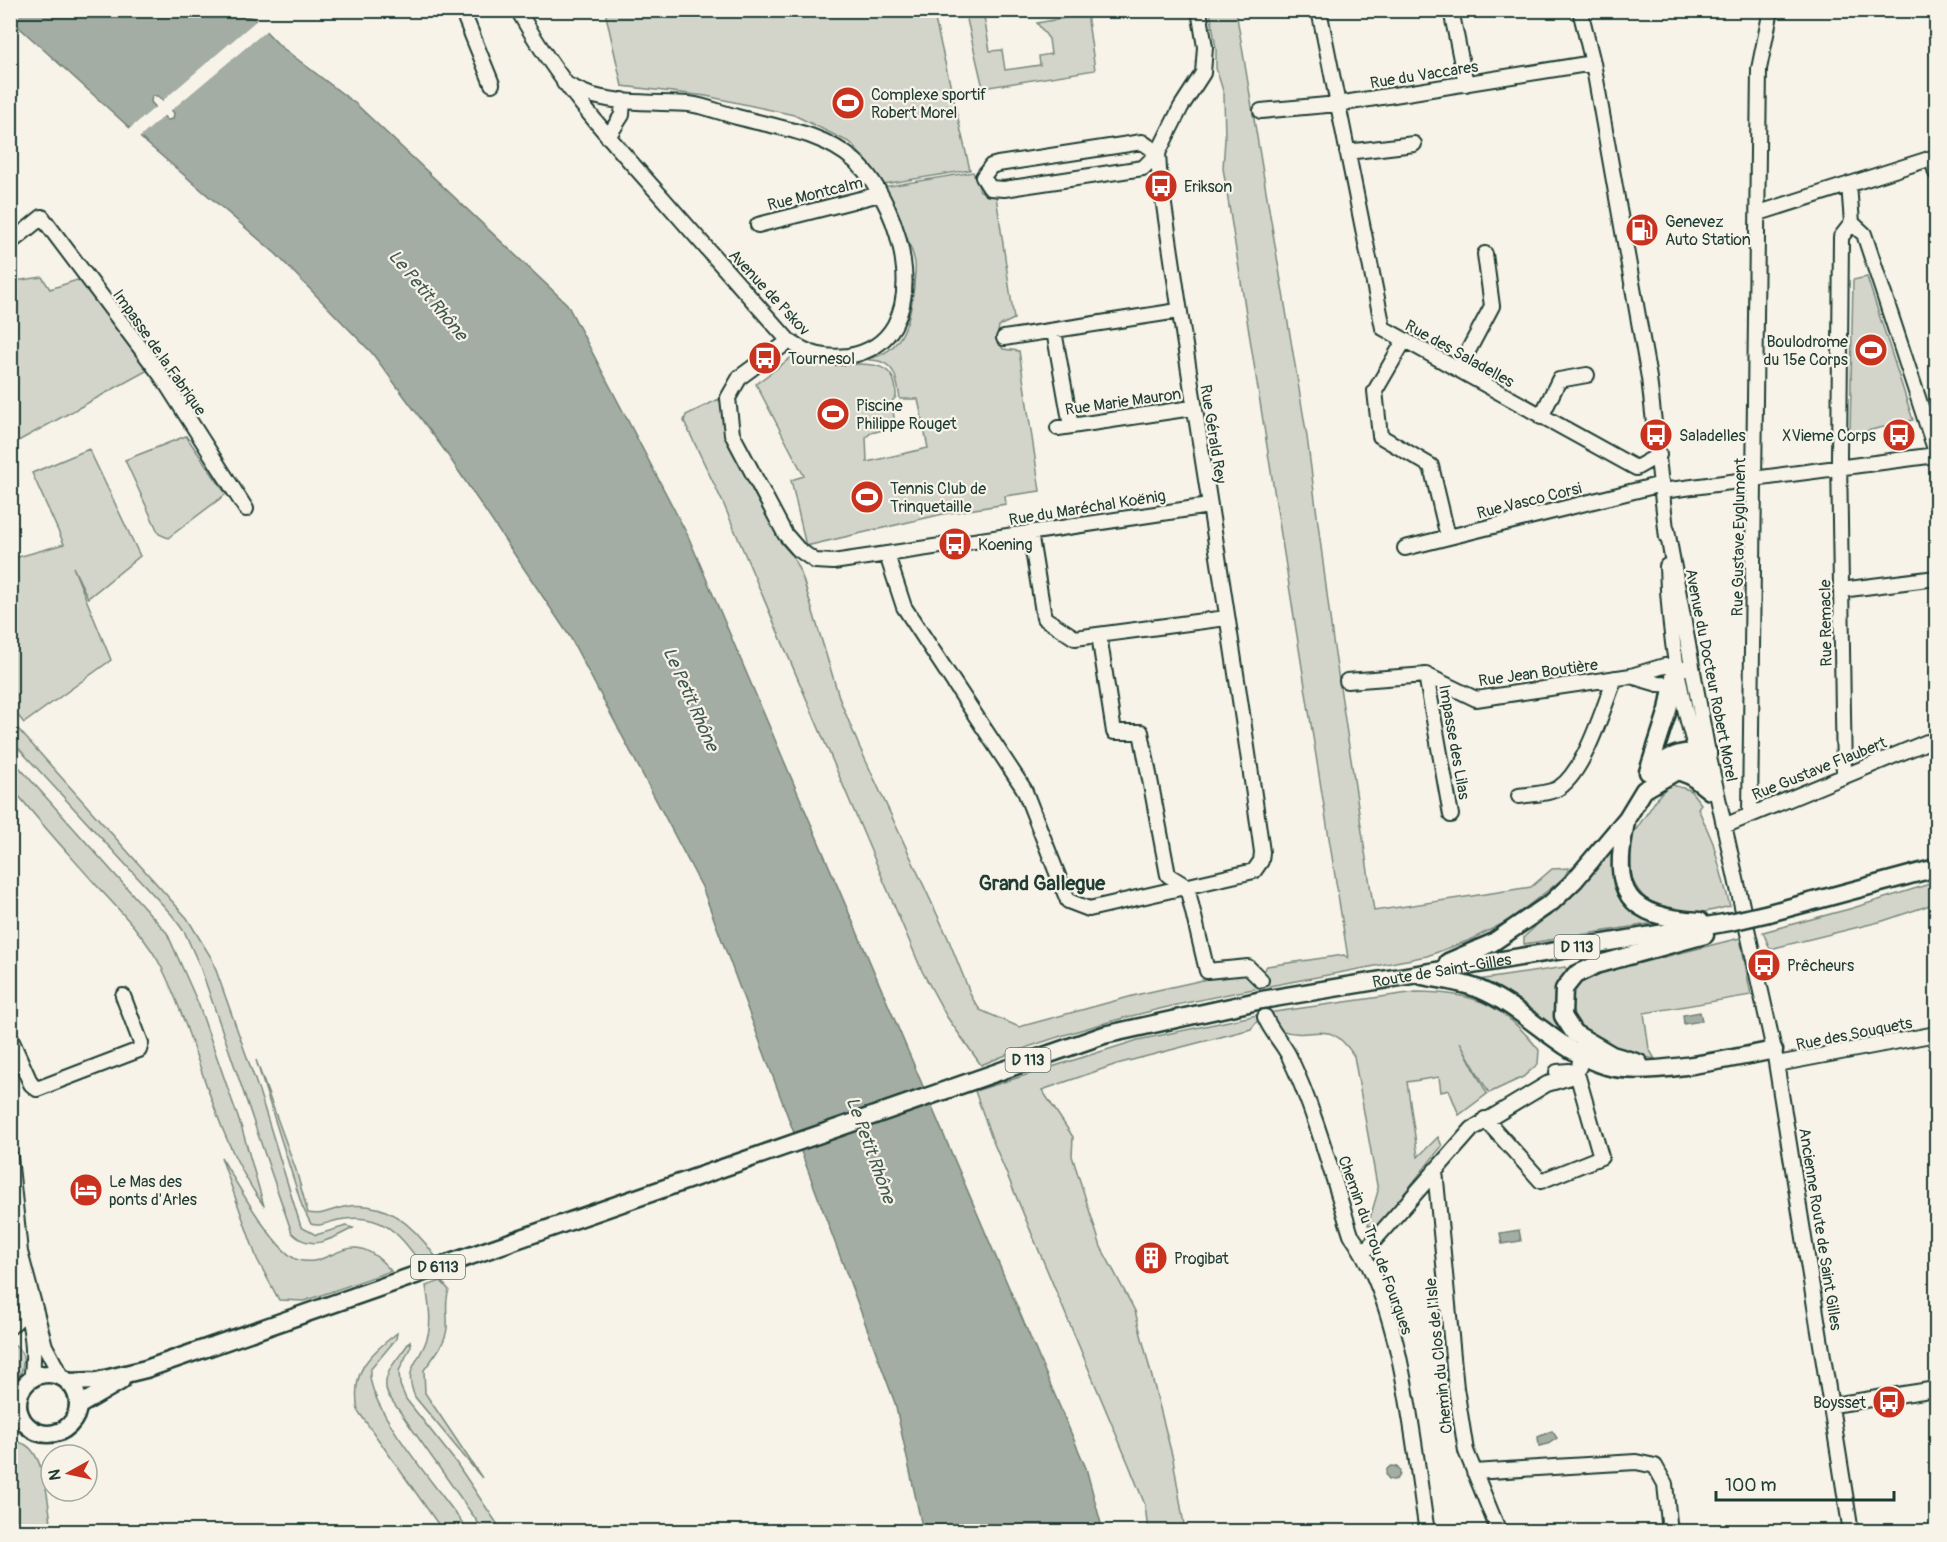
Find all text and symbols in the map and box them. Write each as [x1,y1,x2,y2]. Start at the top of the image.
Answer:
street label: Rue du Vaccares [1369,57,1480,93]
sports icon: Complexe sportif Robert Morel [830,85,866,121]
place label: Complexe sportif Robert Morel [871,85,987,123]
bus stop icon: Erikson [1143,168,1179,204]
street label: Rue Montcalm [765,172,865,215]
place label: Erikson [1184,177,1232,197]
fuel station icon: Genevez Auto Station [1624,212,1660,248]
place label: Genevez Auto Station [1665,212,1751,250]
water label: Le Petit Rhône [383,245,474,347]
street label: Avenue de Pskov [724,245,814,340]
street label: Impasse de la Fabrique [108,286,210,420]
street label: Rue des Saladelles [1401,316,1518,392]
place label: Boulodrome du 15e Corps [1763,332,1848,370]
sports icon: Boulodrome du 15e Corps [1853,332,1889,368]
bus stop icon: Tournesol [747,340,783,376]
place label: Tournesol [788,349,855,369]
street label: Rue Gérald Rey [1195,383,1231,485]
street label: Rue Marie Mauron [1064,384,1183,420]
sports icon: Piscine Philippe Rouget [815,396,851,432]
place label: Piscine Philippe Rouget [856,396,957,434]
bus stop icon: Saladelles [1638,417,1674,453]
bus stop icon: XVieme Corps [1881,417,1917,453]
place label: Saladelles [1679,426,1746,446]
place label: XVieme Corps [1782,426,1876,446]
street label: Rue Gustave Eyglument [1728,457,1750,616]
street label: Rue Vasco Corsi [1475,478,1584,524]
sports icon: Tennis Club de Trinquetaille [849,479,885,515]
place label: Tennis Club de Trinquetaille [890,479,986,517]
street label: Rue du Maréchal Koënig [1007,486,1167,530]
bus stop icon: Koening [937,526,973,562]
place label: Koening [978,535,1033,555]
street label: Avenue du Docteur Robert Morel [1681,567,1742,783]
street label: Rue Remacle [1815,579,1837,667]
water label: Le Petit Rhône [657,644,725,757]
street label: Rue Jean Boutière [1477,655,1599,691]
street label: Impasse des Lilas [1434,683,1474,801]
street label: Rue Gustave Flaubert [1749,733,1890,805]
district label: Grand Gallegue [979,871,1106,896]
road number: D 113 [1554,935,1600,959]
bus stop icon: Prêcheurs [1746,947,1782,983]
street label: Route de Saint-Gilles [1371,950,1513,992]
place label: Prêcheurs [1787,956,1854,976]
street label: Rue des Souquets [1794,1013,1914,1055]
road number: D 113 [1006,1048,1050,1072]
water label: Le Petit Rhône [841,1094,901,1208]
street label: Ancienne Route de Saint Gilles [1794,1126,1846,1332]
street label: Chemin du Trou de Fourques [1333,1153,1417,1338]
hotel icon: Le Mas des ponts d'Arles [68,1172,104,1208]
place label: Le Mas des ponts d'Arles [109,1172,197,1210]
building icon: Progibat [1133,1240,1169,1276]
place label: Progibat [1174,1249,1229,1269]
road number: D 6113 [411,1255,465,1279]
street label: Chemin du Clos de l'Isle [1421,1277,1457,1435]
bus stop icon: Boysset [1871,1384,1907,1420]
place label: Boysset [1813,1393,1867,1413]
north arrow [39,1443,99,1503]
scale bar [1716,1464,1894,1502]
text: N [44,1468,66,1482]
text: 100 m [1725,1474,1777,1497]

